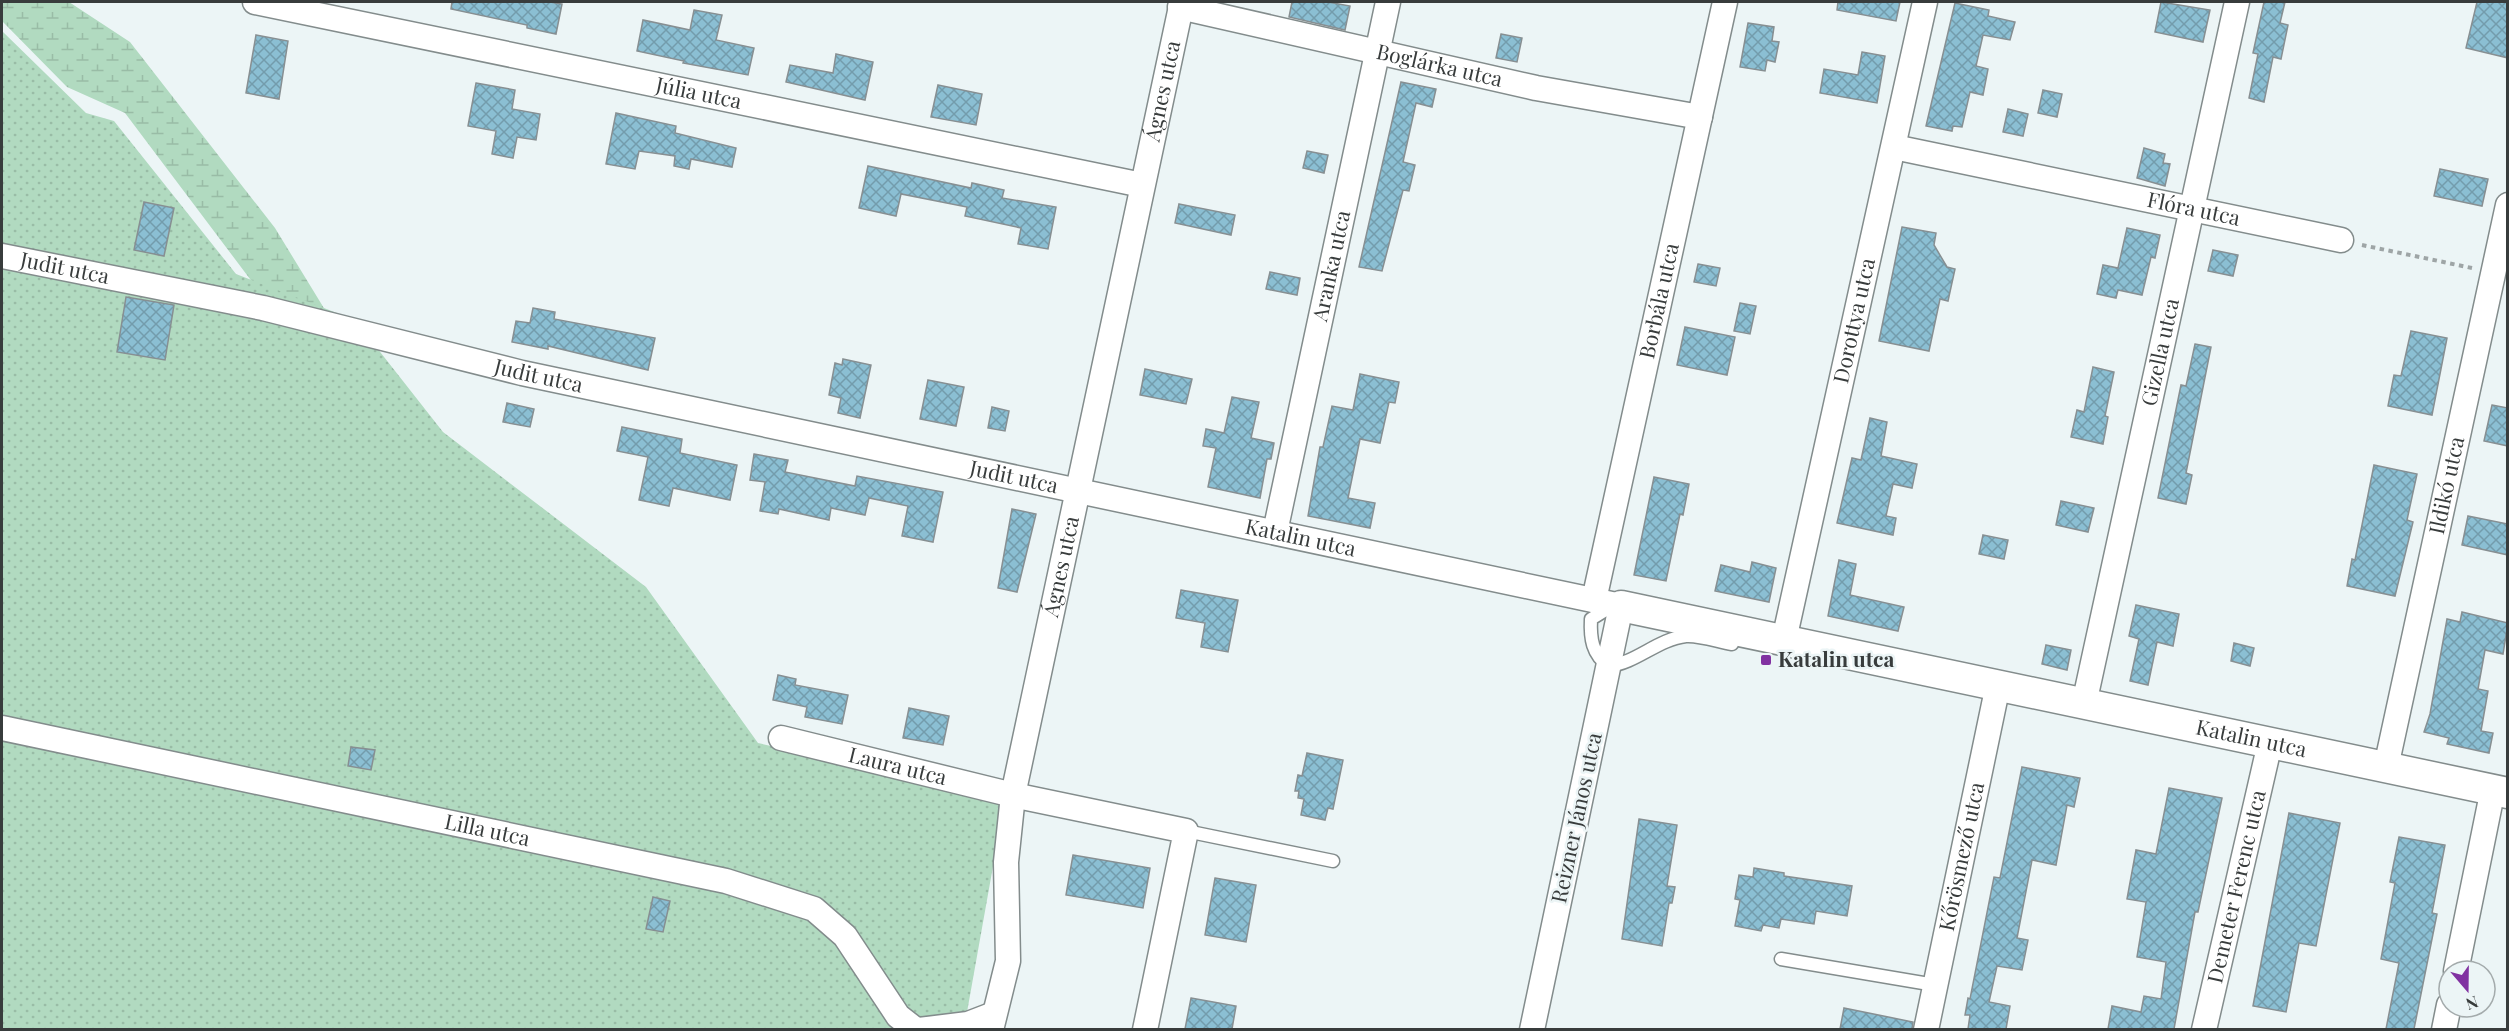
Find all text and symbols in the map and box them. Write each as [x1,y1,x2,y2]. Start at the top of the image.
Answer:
street label: Boglárka utca [1374,36,1506,92]
street label: Ágnes utca [1136,37,1186,145]
street label: Júlia utca [653,69,745,114]
street label: Flóra utca [2145,184,2244,231]
street label: Aranka utca [1304,207,1355,325]
street label: Borbála utca [1631,240,1684,361]
street label: Judit utca [17,244,112,289]
street label: Dorottya utca [1825,255,1880,386]
street label: Gizella utca [2133,295,2184,408]
street label: Judit utca [491,350,586,398]
street label: Ildikó utca [2421,433,2469,537]
street label: Judit utca [967,452,1062,498]
street label: Katalin utca [1243,511,1359,562]
street label: Ágnes utca [1035,513,1084,620]
place label: Katalin utca [1778,644,1895,672]
marker: Katalin utca [1759,653,1773,667]
street label: Katalin utca [2194,712,2310,762]
street label: Reizner János utca [1543,729,1607,905]
street label: Laura utca [846,739,951,790]
street label: Kőrösmező utca [1931,779,1989,933]
street label: Demeter Ferenc utca [2199,786,2271,986]
street label: Lilla utca [443,806,533,851]
north arrow [2437,959,2497,1019]
text: N [2463,992,2481,1016]

